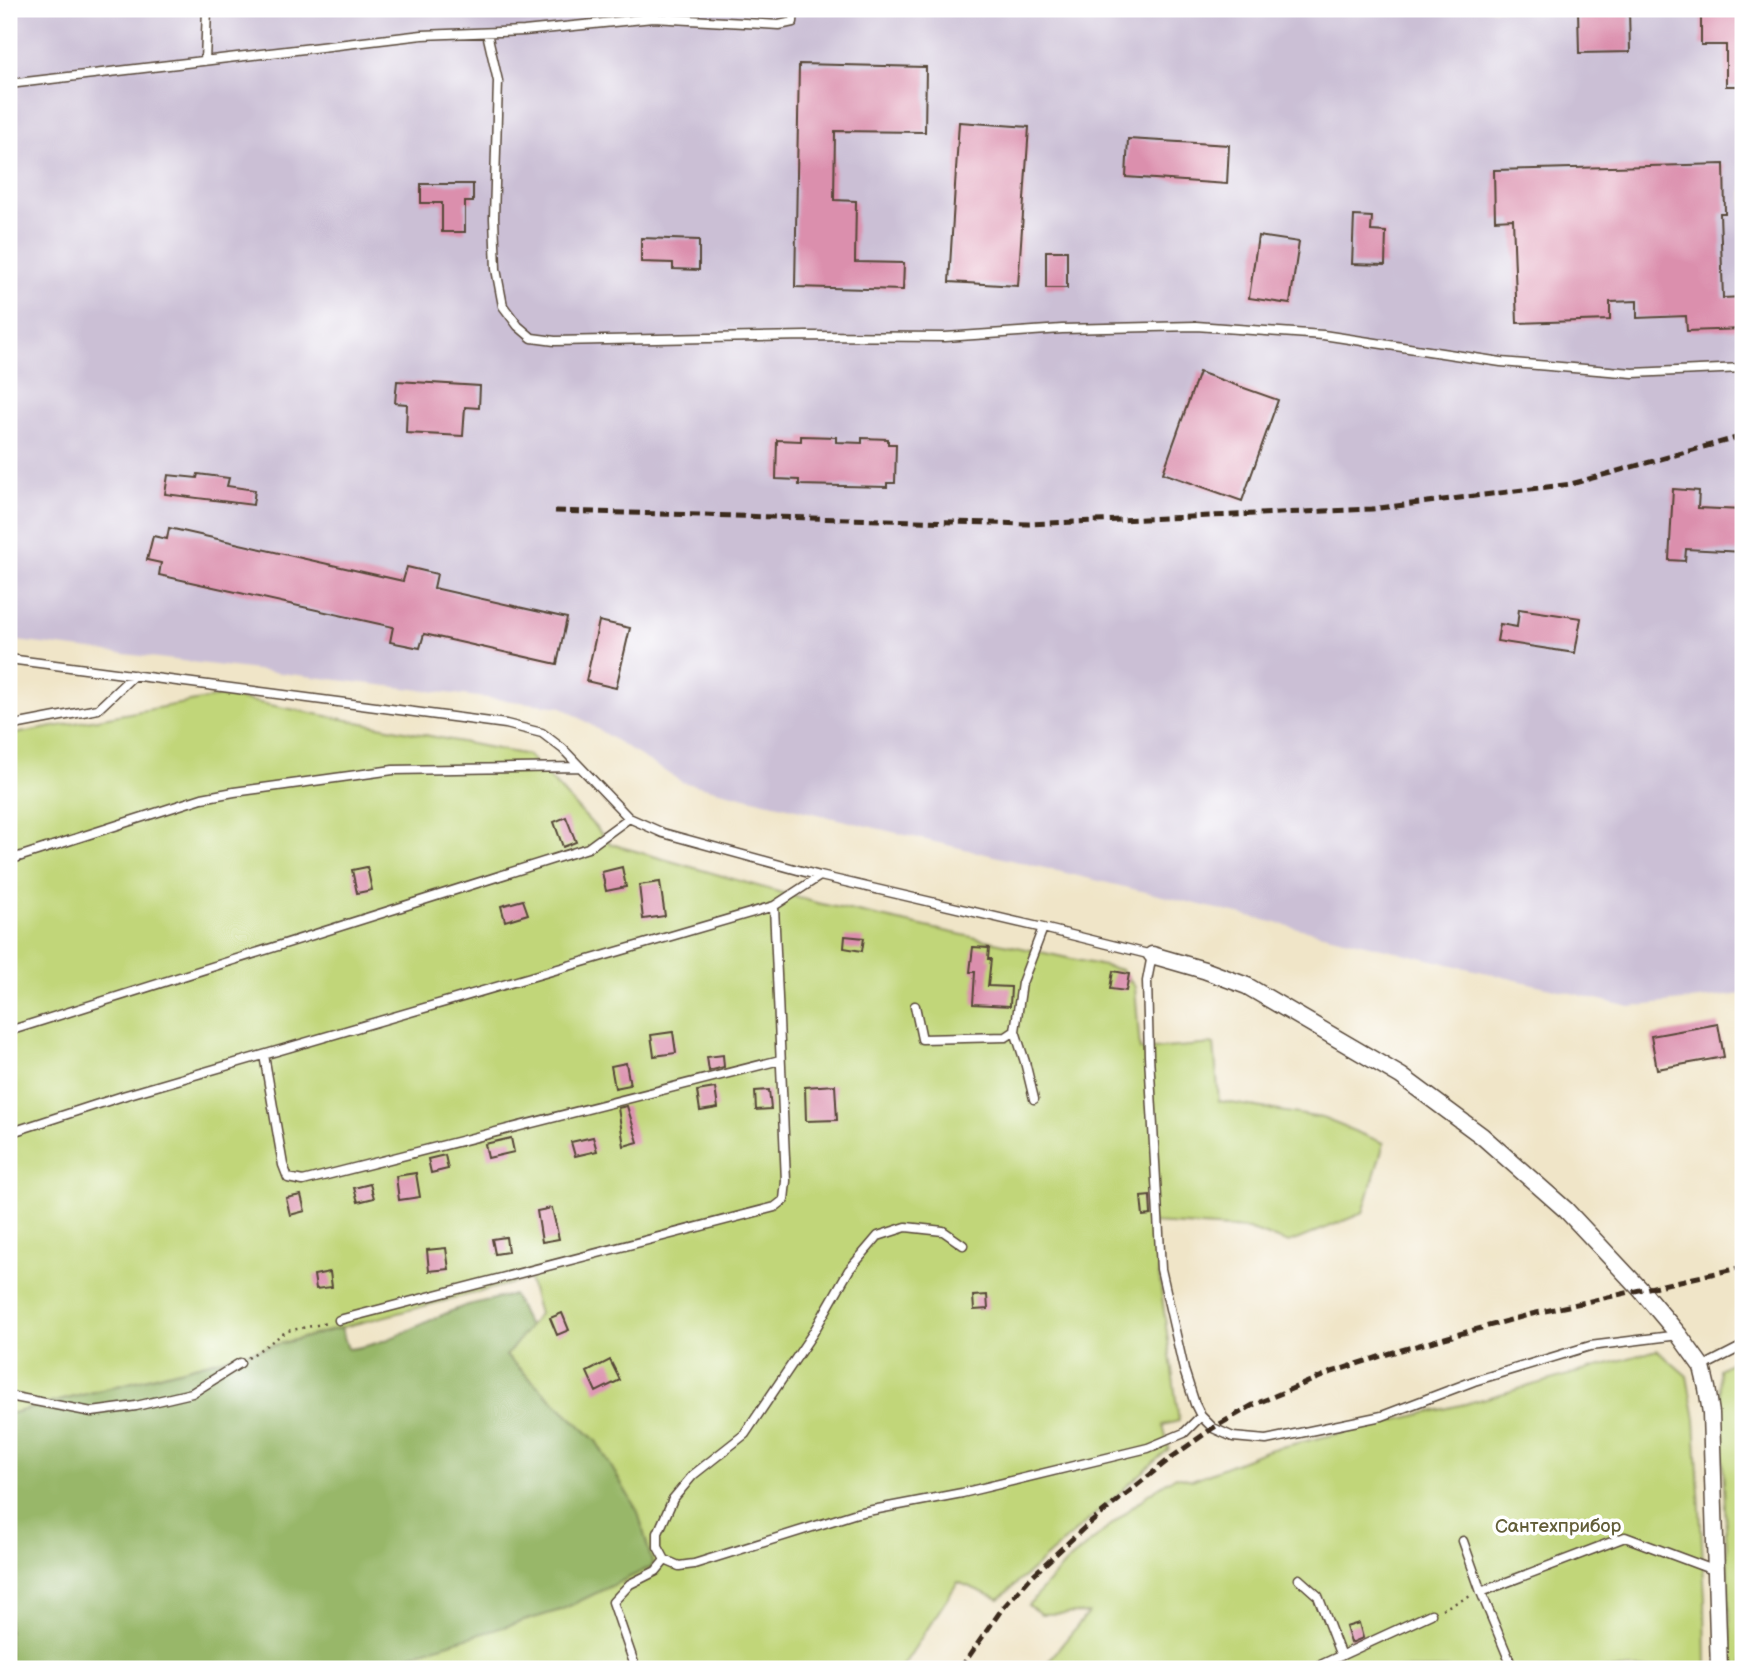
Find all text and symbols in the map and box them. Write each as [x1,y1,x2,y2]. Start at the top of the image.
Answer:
park label: Сантехприбор [1495,1515,1621,1538]

